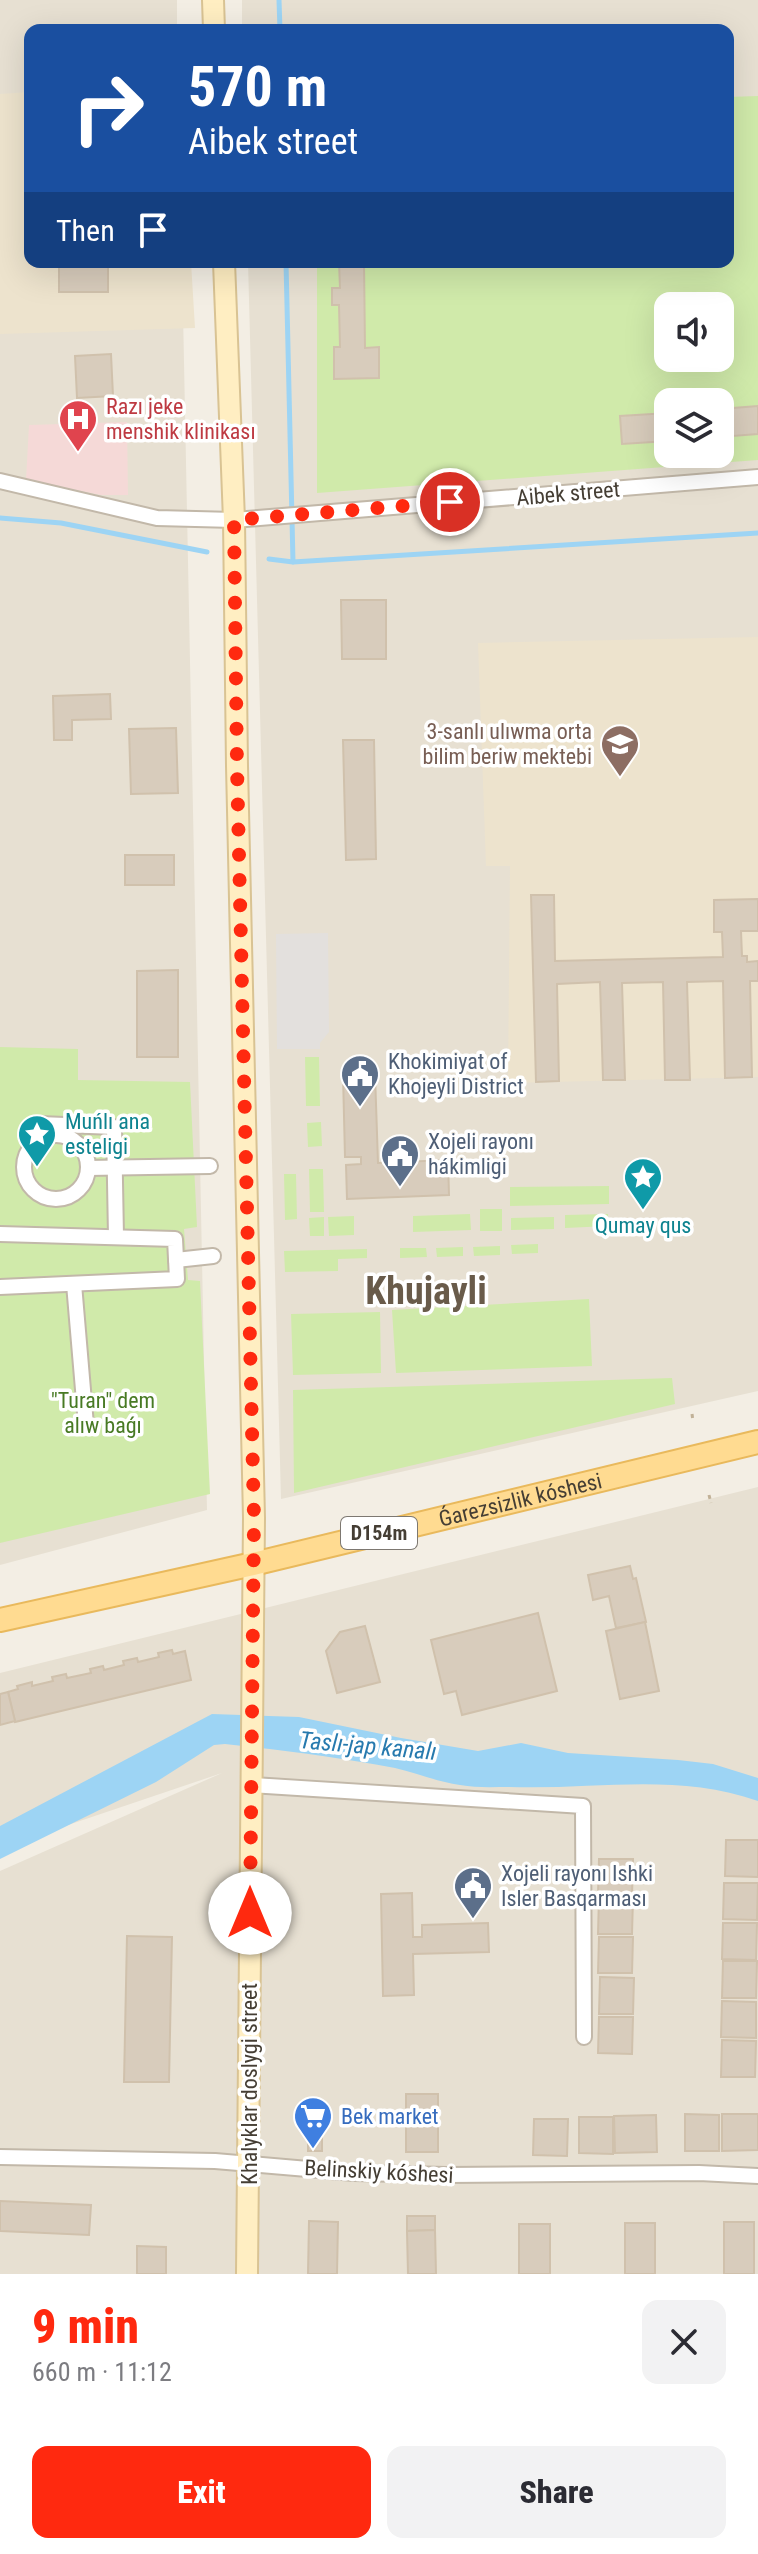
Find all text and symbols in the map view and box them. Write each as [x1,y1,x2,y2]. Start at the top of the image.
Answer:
text: 570 m [188,54,327,120]
icon: right [56,56,160,160]
text: Aibek street [188,121,358,163]
icon: arrive [131,208,175,252]
text: Then [56,213,115,248]
map controls [654,292,734,468]
button: sound [654,292,734,372]
button: layers [654,388,734,468]
place label: Razı jeke menshik klinikası [106,394,256,444]
hospital icon: Razı jeke menshik klinikası [57,398,99,453]
pin [416,468,484,536]
street label: Aibek street [515,477,621,510]
icon: arrive [428,480,472,524]
place label: 3-sanlı ulıwma orta bilim beriw mektebi [423,719,592,769]
school or university icon: 3-sanlı ulıwma orta bilim beriw mektebi [599,723,641,778]
place label: Khokimiyat of Khojeyli District [388,1049,524,1099]
public building icon: Khokimiyat of Khojeyli District [339,1053,381,1108]
place label: Muńlı ana esteligi [65,1109,150,1159]
place icon: Muńlı ana esteligi [16,1113,58,1168]
place label: Xojeli rayonı hákimligi [428,1129,534,1179]
public building icon: Xojeli rayonı hákimligi [379,1133,421,1188]
place icon: Qumay qus [622,1156,664,1211]
place label: Qumay qus [595,1213,691,1238]
district label: Khujayli [365,1269,487,1313]
park label: "Turan" dem alıw baǵı [51,1388,155,1438]
street label: Ǵarezsizlik kóshesi [436,1468,604,1532]
road number: D154m [341,1517,417,1549]
water label: Taslı-jap kanalı [298,1726,438,1766]
place label: Xojeli rayonı Ishki Isler Basqarması [501,1861,653,1911]
public building icon: Xojeli rayonı Ishki Isler Basqarması [452,1865,494,1920]
position arrow [208,1871,292,1955]
street label: Khalyklar doslygi street [237,1983,262,2185]
supermarket icon: Bek market [292,2095,334,2150]
place label: Bek market [341,2104,439,2129]
street label: Belinskiy kóshesi [304,2155,454,2188]
text: 9 min [32,2298,139,2355]
button: close [642,2300,726,2384]
text: 660 m · 11:12 [32,2357,172,2387]
button: Exit [32,2446,371,2538]
button: Share [387,2446,726,2538]

